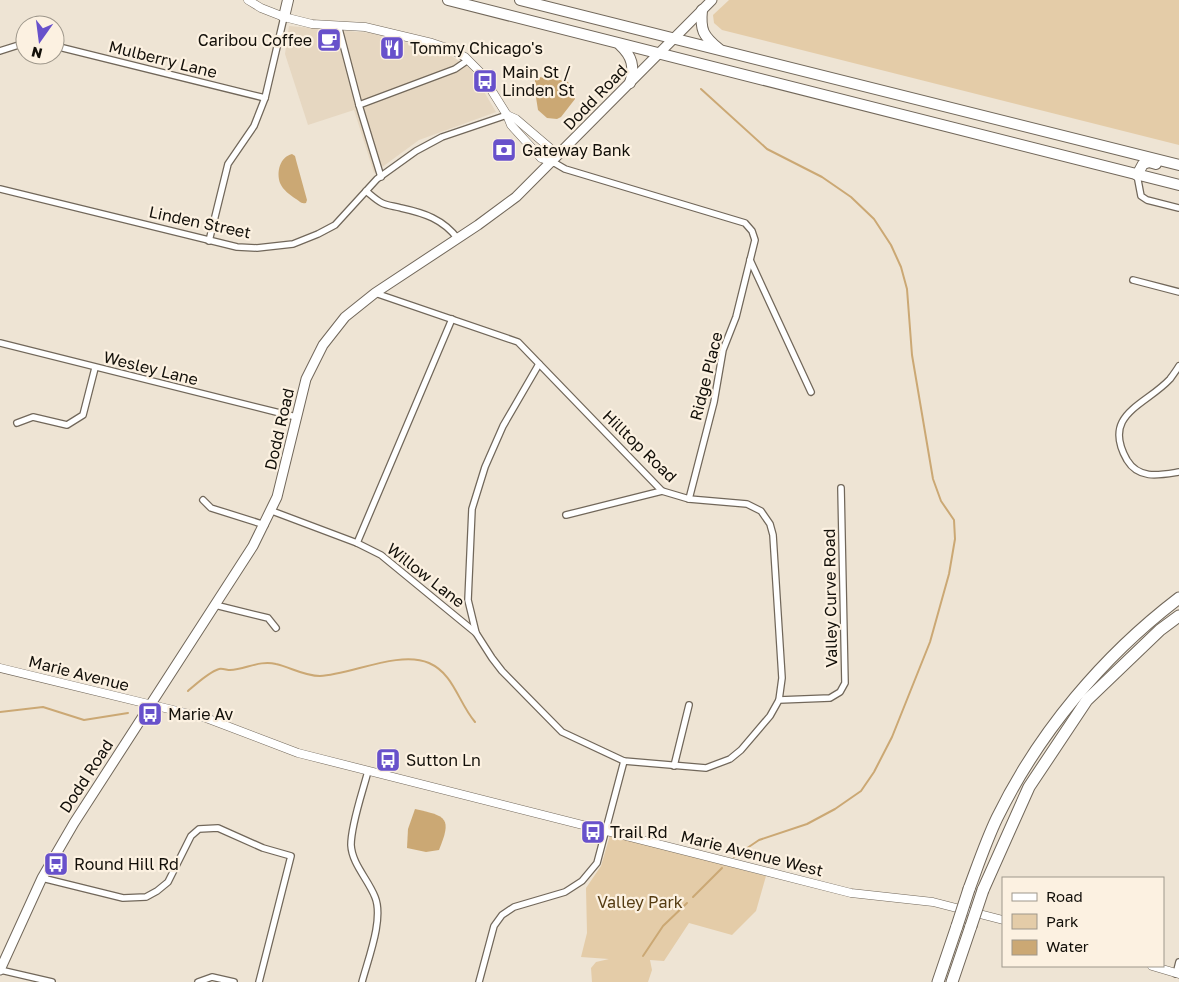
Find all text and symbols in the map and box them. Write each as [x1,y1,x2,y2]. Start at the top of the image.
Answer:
north arrow [15,15,65,65]
cafe icon: Caribou Coffee [316,27,342,53]
place label: Caribou Coffee [198,30,312,50]
restaurant icon: Tommy Chicago's [379,35,405,61]
street label: Mulberry Lane [107,36,219,82]
place label: Tommy Chicago's [410,38,543,58]
text: N [30,44,44,63]
street label: Dodd Road [559,60,631,134]
place label: Main St / Linden St [502,62,575,100]
bus stop icon: Main St / Linden St [472,68,498,94]
bank icon: Gateway Bank [491,137,517,163]
place label: Gateway Bank [522,140,631,160]
street label: Linden Street [147,201,253,243]
street label: Ridge Place [685,330,727,422]
street label: Wesley Lane [102,347,200,389]
street label: Dodd Road [260,386,298,472]
street label: Hilltop Road [599,406,681,486]
street label: Valley Curve Road [819,528,841,668]
street label: Willow Lane [383,538,469,612]
street label: Marie Avenue [27,651,131,695]
bus stop icon: Marie Av [137,701,163,727]
place label: Marie Av [168,704,233,724]
street label: Dodd Road [55,735,117,817]
bus stop icon: Sutton Ln [375,747,401,773]
place label: Sutton Ln [406,750,481,770]
bus stop icon: Trail Rd [580,819,606,845]
place label: Trail Rd [610,822,668,842]
street label: Marie Avenue West [679,826,825,880]
bus stop icon: Round Hill Rd [43,851,69,877]
place label: Round Hill Rd [74,854,179,874]
legend [1002,877,1164,967]
text: Road [1046,887,1083,905]
park label: Valley Park [597,892,683,912]
text: Park [1046,912,1079,930]
text: Water [1046,937,1089,955]

